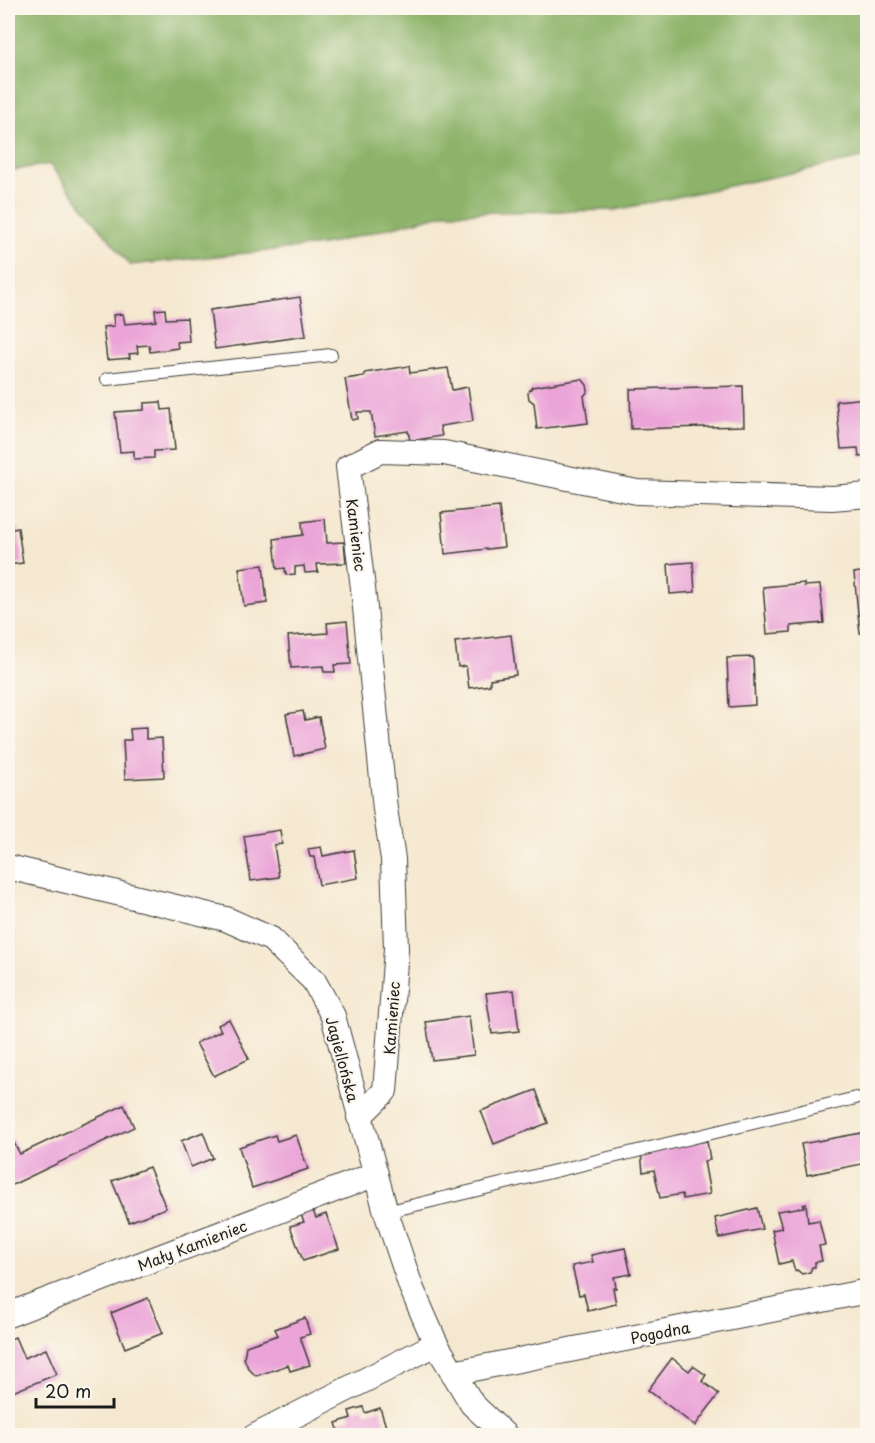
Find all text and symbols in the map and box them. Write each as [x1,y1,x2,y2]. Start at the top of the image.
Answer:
street label: Kamieniec [341,497,373,573]
street label: Kamieniec [377,981,405,1055]
street label: Jagiellońska [321,1014,366,1105]
street label: Mały Kamieniec [134,1213,250,1276]
street label: Pogodna [628,1315,693,1349]
scale bar [36,1371,114,1409]
text: 20 m [45,1377,91,1404]

